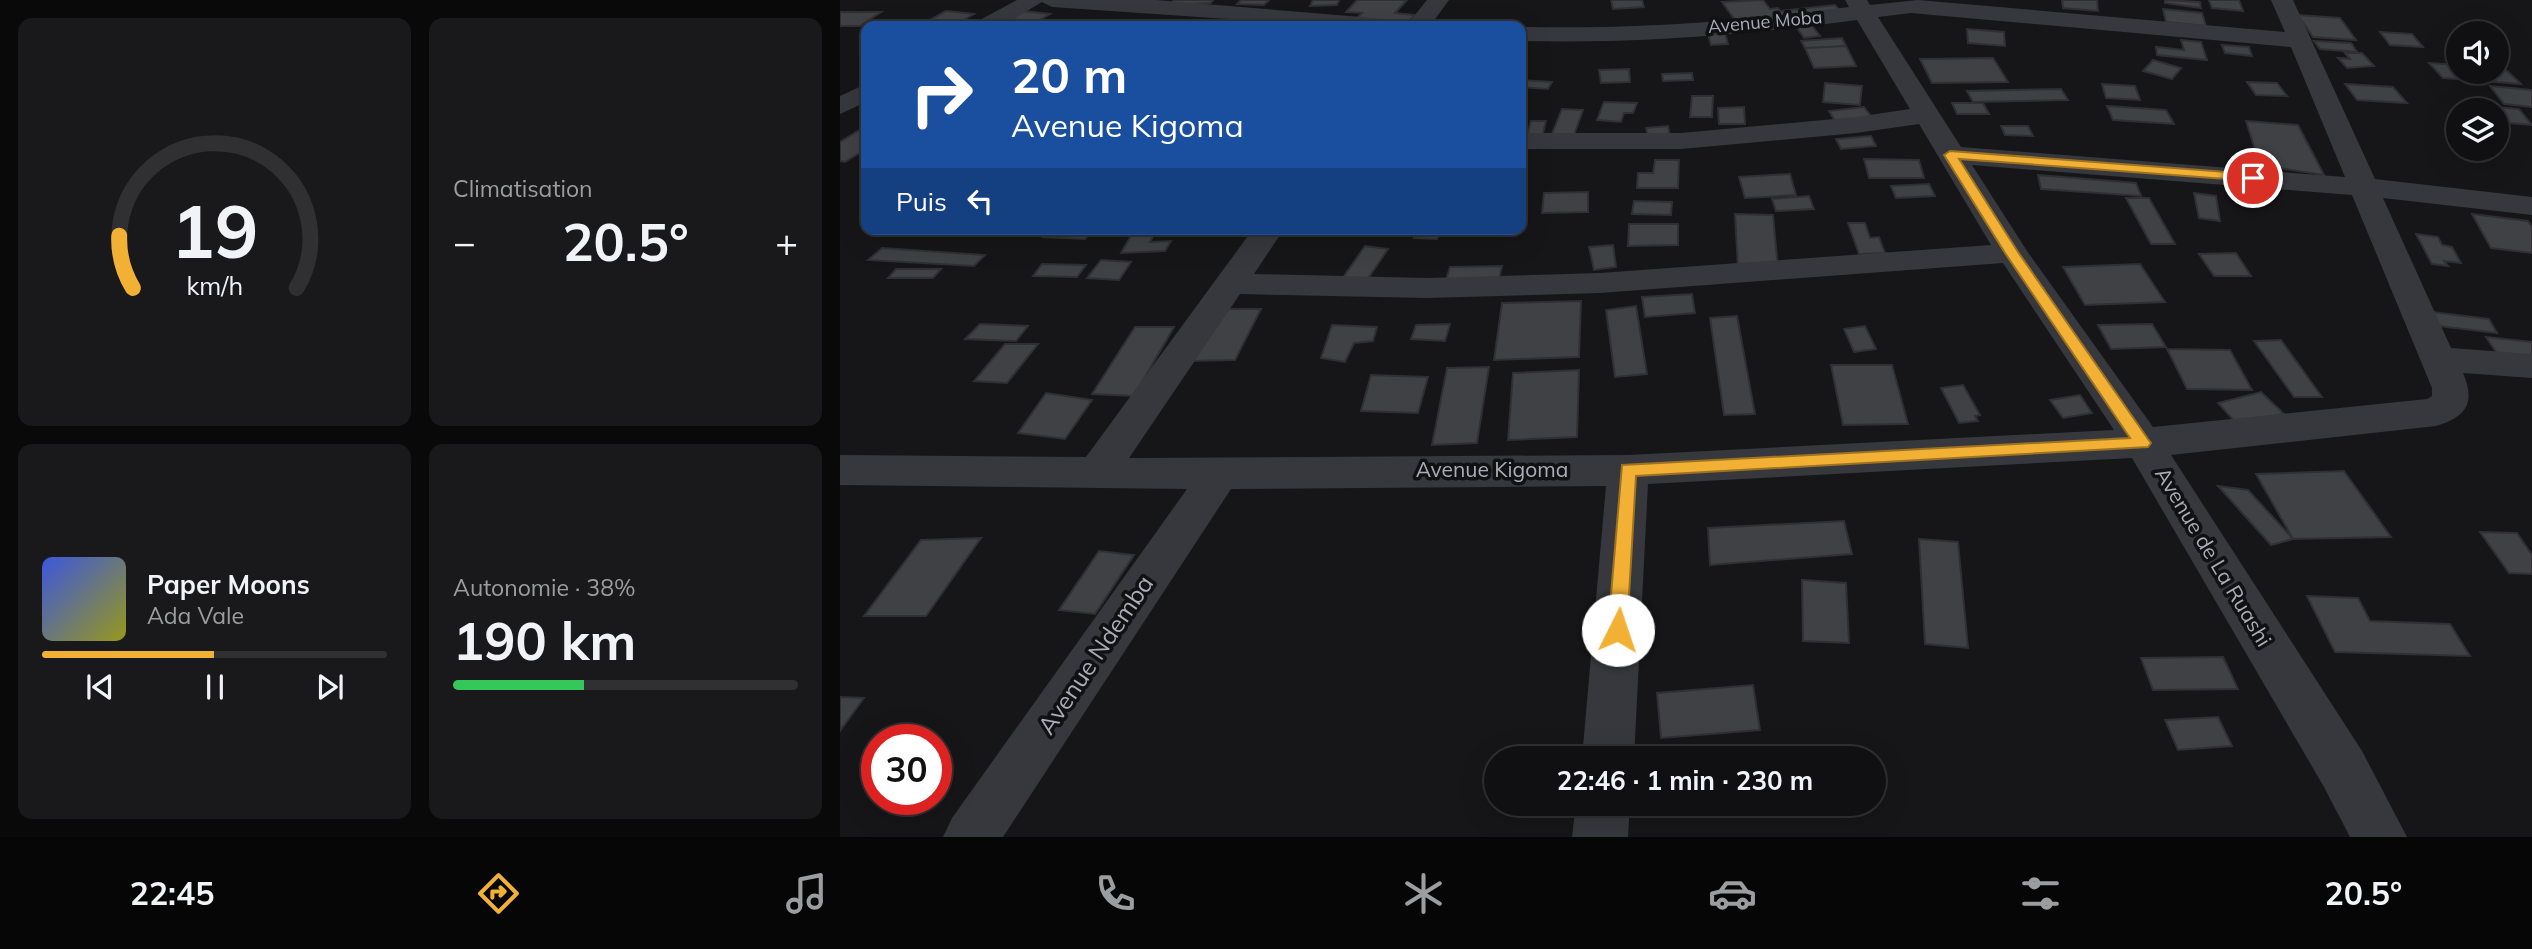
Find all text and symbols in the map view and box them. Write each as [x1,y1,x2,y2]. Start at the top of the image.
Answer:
street label: Avenue Moba [1707,5,1823,38]
map controls [2446,21,2509,161]
button: sound [2446,21,2509,84]
text: 20 m [1011,44,1127,105]
icon: right [896,49,987,140]
button: layers [2446,98,2509,161]
text: Avenue Kigoma [1011,105,1244,145]
pin [2223,148,2283,208]
icon: arrive [2234,159,2272,197]
text: Climatisation [453,174,593,203]
icon: left [961,182,999,220]
text: 19 [171,185,258,276]
text: Puis [896,185,947,218]
text: 20.5° [562,209,689,274]
text: − [453,218,476,266]
text: + [775,218,798,266]
text: km/h [186,270,243,301]
street label: Avenue Kigoma [1416,456,1568,482]
street label: Avenue de La Ruashi [2150,462,2278,651]
text: Paper Moons [147,568,310,601]
street label: Avenue Ndemba [1031,569,1159,740]
text: Autonomie · 38% [453,573,636,602]
position arrow [1581,593,1655,667]
text: Ada Vale [147,601,244,630]
text: 190 km [453,608,636,673]
icon: previous [81,668,119,706]
icon: pause [196,668,234,706]
icon: next [311,668,349,706]
speed limit sign: 30 [861,724,952,815]
text: 22:46 · 1 min · 230 m [1557,764,1813,797]
icon: directions [474,869,523,918]
icon: music [782,869,831,918]
icon: phone [1091,869,1140,918]
icon: climate [1399,869,1448,918]
icon: car [1708,869,1757,918]
icon: filters [2016,869,2065,918]
text: 22:45 [130,873,214,913]
text: 20.5° [2325,873,2402,913]

